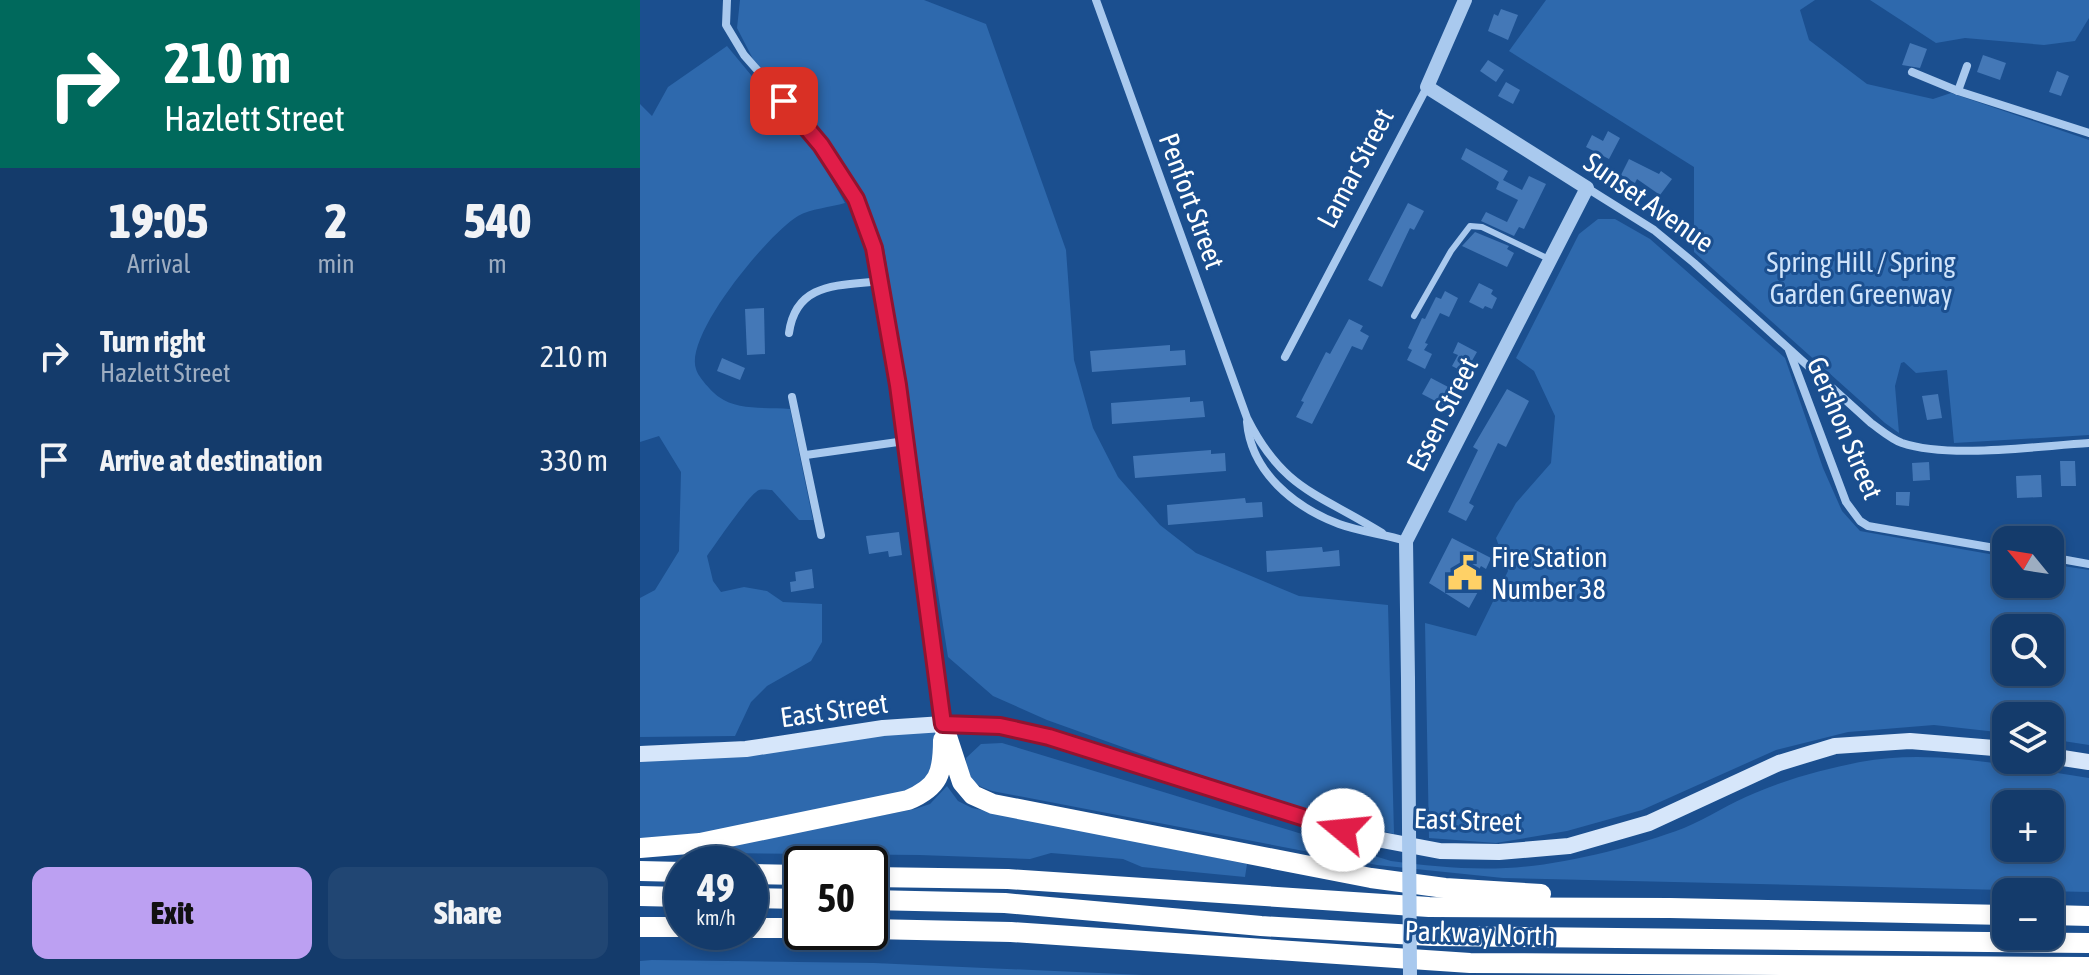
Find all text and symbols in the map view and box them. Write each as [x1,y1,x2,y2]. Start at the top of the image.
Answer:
text: 210 m [164,31,291,95]
icon: right [32,32,136,136]
pin [750,67,818,135]
icon: arrive [762,79,806,123]
text: Hazlett Street [164,97,345,139]
street label: Lamar Street [1310,103,1400,233]
street label: Penfort Street [1153,129,1231,273]
street label: Sunset Avenue [1578,146,1720,258]
text: 19:05 [109,193,209,248]
text: 2 [325,193,347,248]
text: 540 [464,193,531,248]
park label: Spring Hill / Spring Garden Greenway [1766,246,1956,310]
text: Arrival [127,249,190,279]
text: min [317,249,355,279]
text: m [488,249,507,279]
text: Turn right [100,324,206,358]
icon: right [32,334,76,378]
text: 210 m [540,339,608,373]
street label: Essen Street [1400,352,1484,476]
street label: Gershon Street [1801,352,1889,504]
text: Hazlett Street [100,358,231,388]
icon: arrive [32,438,76,482]
text: Arrive at destination [100,443,322,477]
text: 330 m [540,443,608,477]
north arrow [1992,526,2064,598]
map controls [1992,526,2064,950]
place label: Fire Station Number 38 [1491,541,1608,605]
public building icon: Fire Station Number 38 [1446,554,1484,592]
button: search [1992,614,2064,686]
street label: East Street [778,687,890,733]
button: layers [1992,702,2064,774]
position arrow [1301,788,1385,872]
button: + [1992,790,2064,862]
street label: East Street [1413,802,1523,838]
speed limit sign: 50 [784,846,888,950]
text: 49 [697,865,735,910]
button: Exit [32,867,312,959]
button: Share [328,867,608,959]
button: − [1992,878,2064,950]
text: km/h [696,906,736,929]
street label: Parkway North [1404,914,1556,952]

